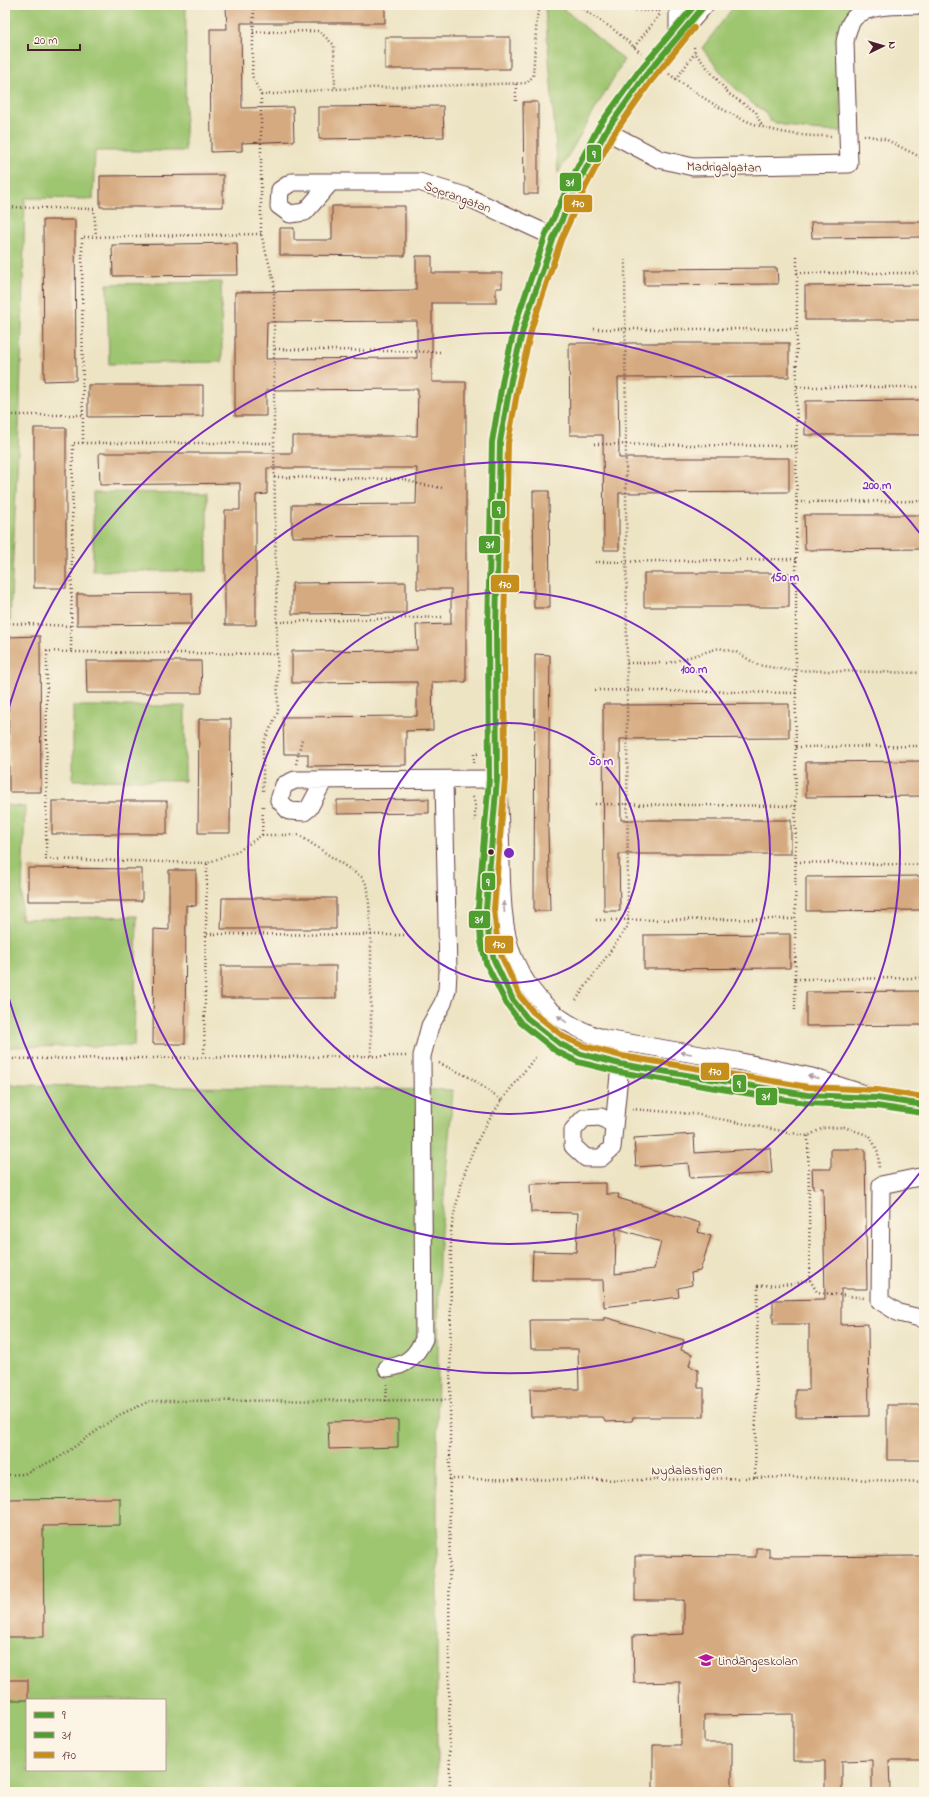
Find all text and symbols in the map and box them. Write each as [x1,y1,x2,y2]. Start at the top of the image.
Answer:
scale bar [28,26,80,52]
north arrow [863,26,903,66]
text: 20 m [34,32,57,50]
text: N [884,41,900,50]
line badge: 9 [586,144,602,163]
text: 9 [591,147,596,163]
street label: Madrigalgatan [687,157,761,179]
line badge: 31 [559,172,582,192]
text: 31 [565,175,575,191]
street label: Soprangatan [421,176,494,219]
line badge: 170 [563,194,593,213]
text: 170 [572,196,585,212]
text: 200 m [862,477,892,495]
line badge: 9 [491,500,506,519]
text: 9 [496,503,501,519]
line badge: 31 [478,535,501,554]
text: 31 [485,537,495,553]
text: 150 m [771,569,800,587]
line badge: 170 [490,574,520,593]
text: 170 [499,577,512,593]
text: 100 m [681,661,708,679]
text: 50 m [589,753,614,771]
centre of rings [502,846,516,860]
unlabelled marker [486,847,496,857]
line badge: 9 [481,872,496,891]
text: 9 [485,875,490,891]
one-way arrow [501,901,508,913]
line badge: 31 [468,910,491,929]
text: 31 [474,912,484,928]
line badge: 170 [484,935,514,954]
text: 170 [493,937,506,953]
one-way arrow [556,1014,567,1023]
one-way arrow [679,1049,692,1055]
line badge: 170 [700,1062,730,1081]
text: 170 [709,1064,722,1080]
line badge: 9 [732,1074,747,1093]
one-way arrow [807,1074,819,1080]
text: 9 [736,1077,741,1093]
line badge: 31 [755,1087,778,1106]
text: 31 [761,1089,771,1105]
street label: Nydalastigen [651,1460,723,1482]
school or university icon: Lindängeskolan [697,1651,715,1669]
place label: Lindängeskolan [718,1652,798,1672]
legend [26,1699,166,1771]
text: 9 [62,1707,66,1725]
text: 31 [62,1727,71,1745]
text: 170 [62,1747,76,1765]

